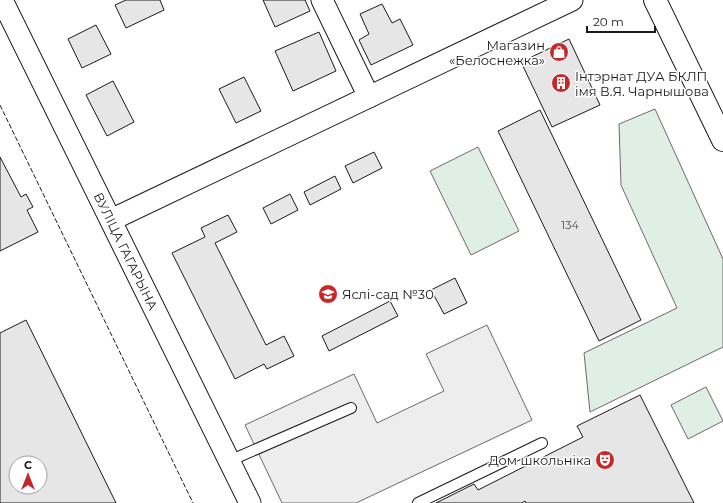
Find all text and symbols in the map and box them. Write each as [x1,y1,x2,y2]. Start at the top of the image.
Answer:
scale bar [587,8,655,34]
text: 20 m [593,14,624,29]
place label: Магазин «Белоснежка» [449,37,545,68]
shop icon: Магазин «Белоснежка» [548,41,570,63]
place label: Інтэрнат ДУА БКЛП імя В.Я. Чарнышова [575,68,709,99]
building icon: Інтэрнат ДУА БКЛП імя В.Я. Чарнышова [550,72,572,94]
street label: ВУЛІЦА ГАГАРЫНА [91,189,162,313]
house number: 134 [561,218,579,232]
school or university icon: Яслі-сад №30 [317,283,339,305]
place label: Яслі-сад №30 [342,286,434,302]
theatre icon: Дом школьніка [594,449,616,471]
place label: Дом школьніка [488,452,591,468]
north arrow [8,455,48,495]
text: С [24,458,32,472]

